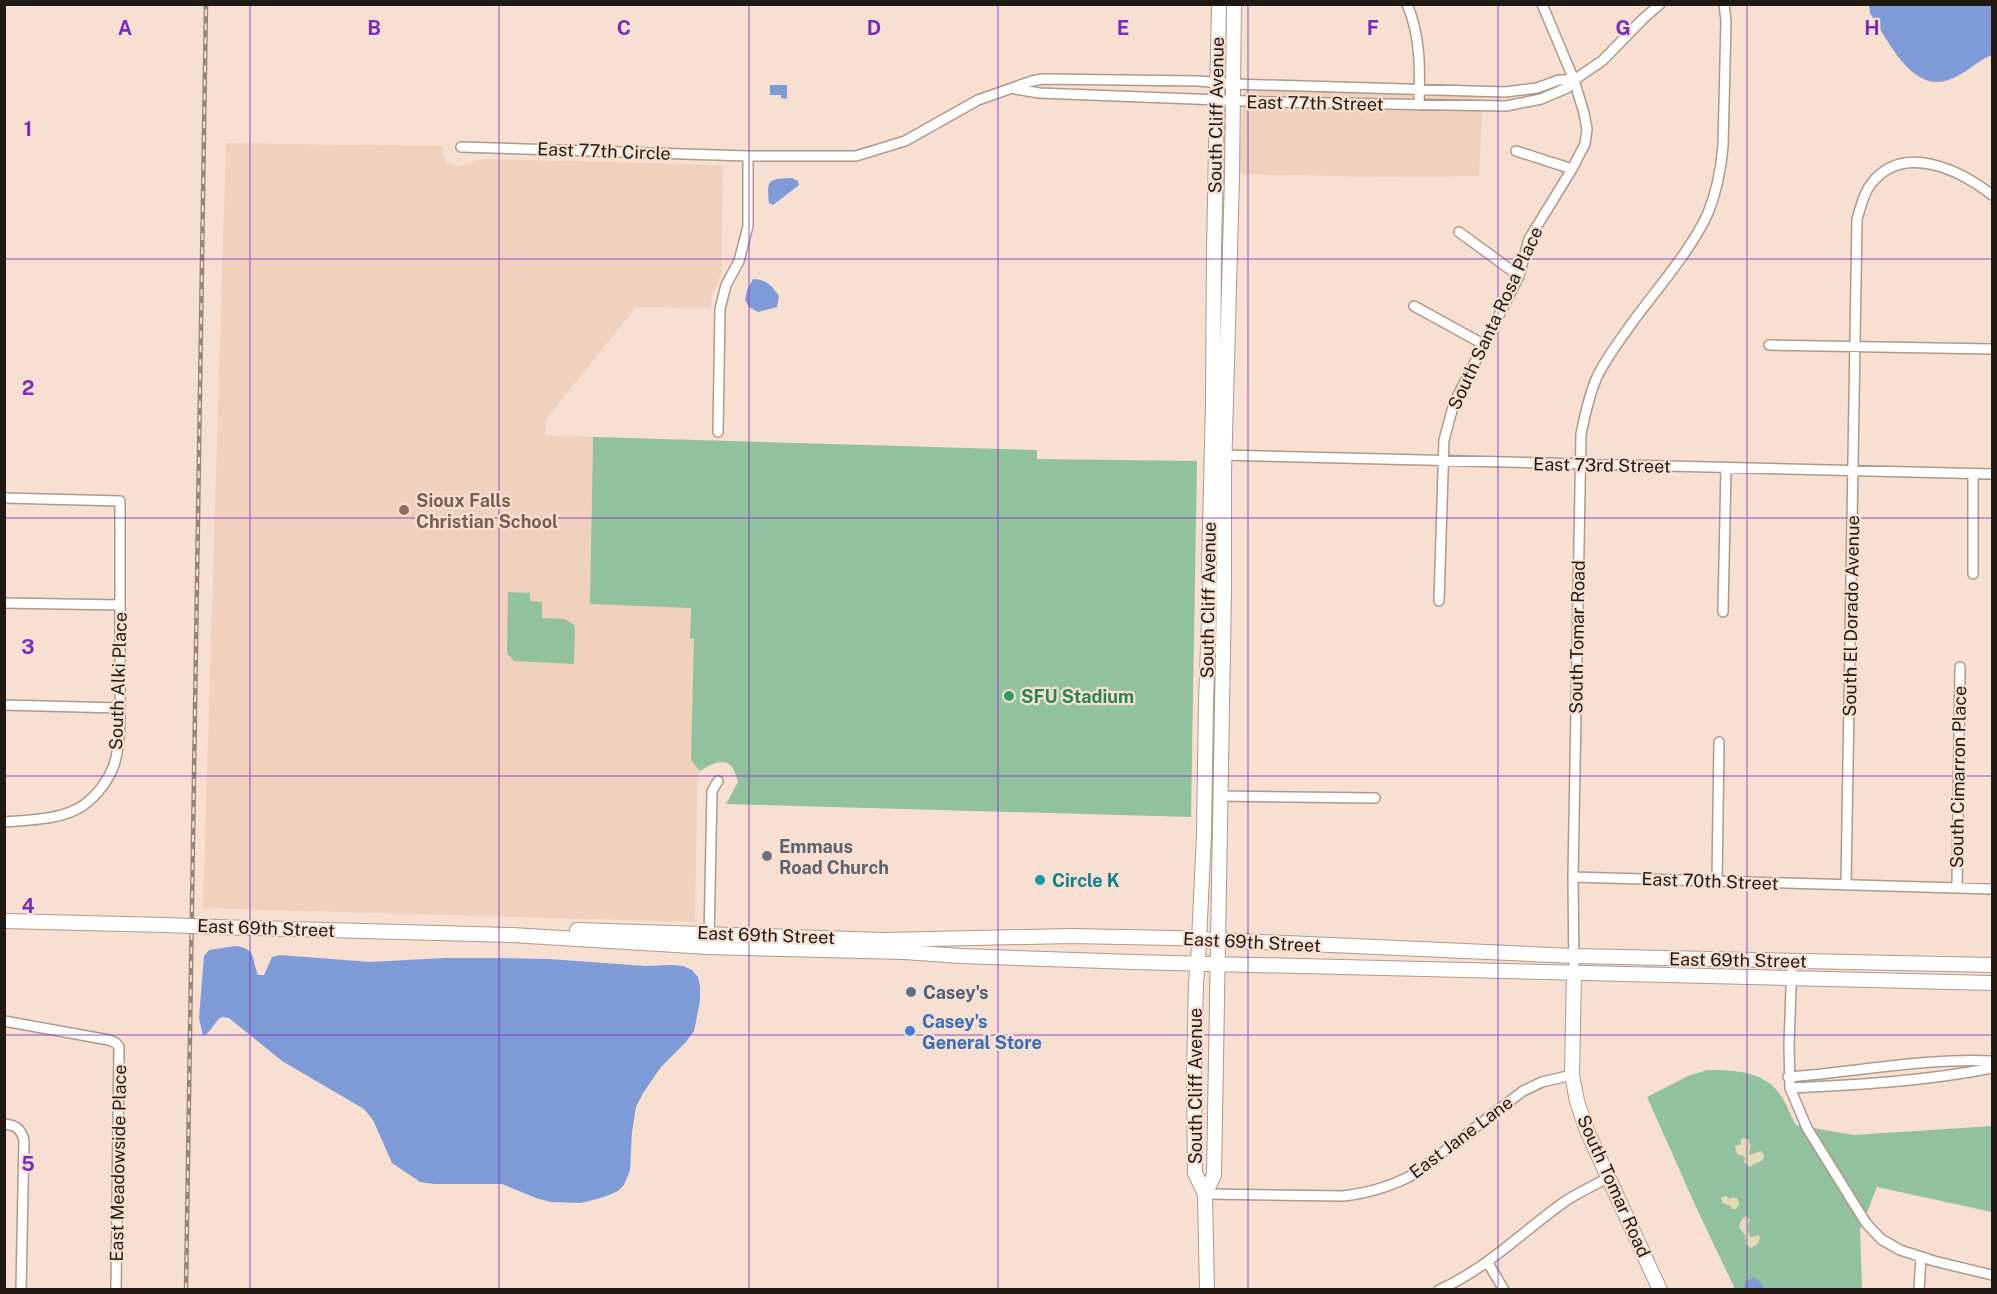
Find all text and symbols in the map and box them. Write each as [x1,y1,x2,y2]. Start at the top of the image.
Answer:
text: A [118,16,132,40]
text: B [367,16,381,40]
text: C [617,16,631,40]
text: D [867,16,881,40]
text: E [1117,16,1129,40]
text: F [1367,16,1379,40]
text: G [1615,16,1631,40]
text: H [1864,16,1880,40]
street label: South Cliff Avenue [1204,37,1228,193]
street label: East 77th Street [1246,91,1384,115]
text: 1 [24,117,32,141]
street label: East 77th Circle [537,138,671,164]
street label: South Santa Rosa Place [1443,223,1547,413]
text: 2 [22,376,34,400]
street label: East 73rd Street [1533,453,1671,477]
place label: Sioux Falls Christian School [416,490,558,532]
marker: Sioux Falls Christian School [397,503,411,517]
street label: South El Dorado Avenue [1839,515,1863,717]
street label: South Cliff Avenue [1196,522,1220,678]
street label: South Tomar Road [1565,560,1589,714]
street label: South Alki Place [105,612,131,750]
text: 3 [21,635,35,659]
place label: SFU Stadium [1021,686,1134,707]
street label: South Cimarron Place [1946,686,1970,868]
marker: SFU Stadium [1002,689,1016,703]
place label: Emmaus Road Church [779,836,889,878]
marker: Emmaus Road Church [760,849,774,863]
street label: East 70th Street [1641,868,1779,894]
place label: Circle K [1052,870,1120,891]
marker: Circle K [1033,873,1047,887]
text: 4 [21,894,35,918]
street label: East 69th Street [197,915,335,941]
street label: East 69th Street [697,922,835,948]
street label: East 69th Street [1183,928,1321,956]
street label: East 69th Street [1669,948,1807,972]
place label: Casey's [923,982,989,1003]
marker: Casey's [904,985,918,999]
street label: South Cliff Avenue [1185,1008,1206,1164]
place label: Casey's General Store [922,1011,1042,1053]
marker: Casey's General Store [903,1024,917,1038]
street label: East Meadowside Place [106,1064,130,1262]
street label: East Jane Lane [1405,1091,1517,1183]
street label: South Tomar Road [1573,1112,1655,1260]
text: 5 [21,1152,35,1176]

